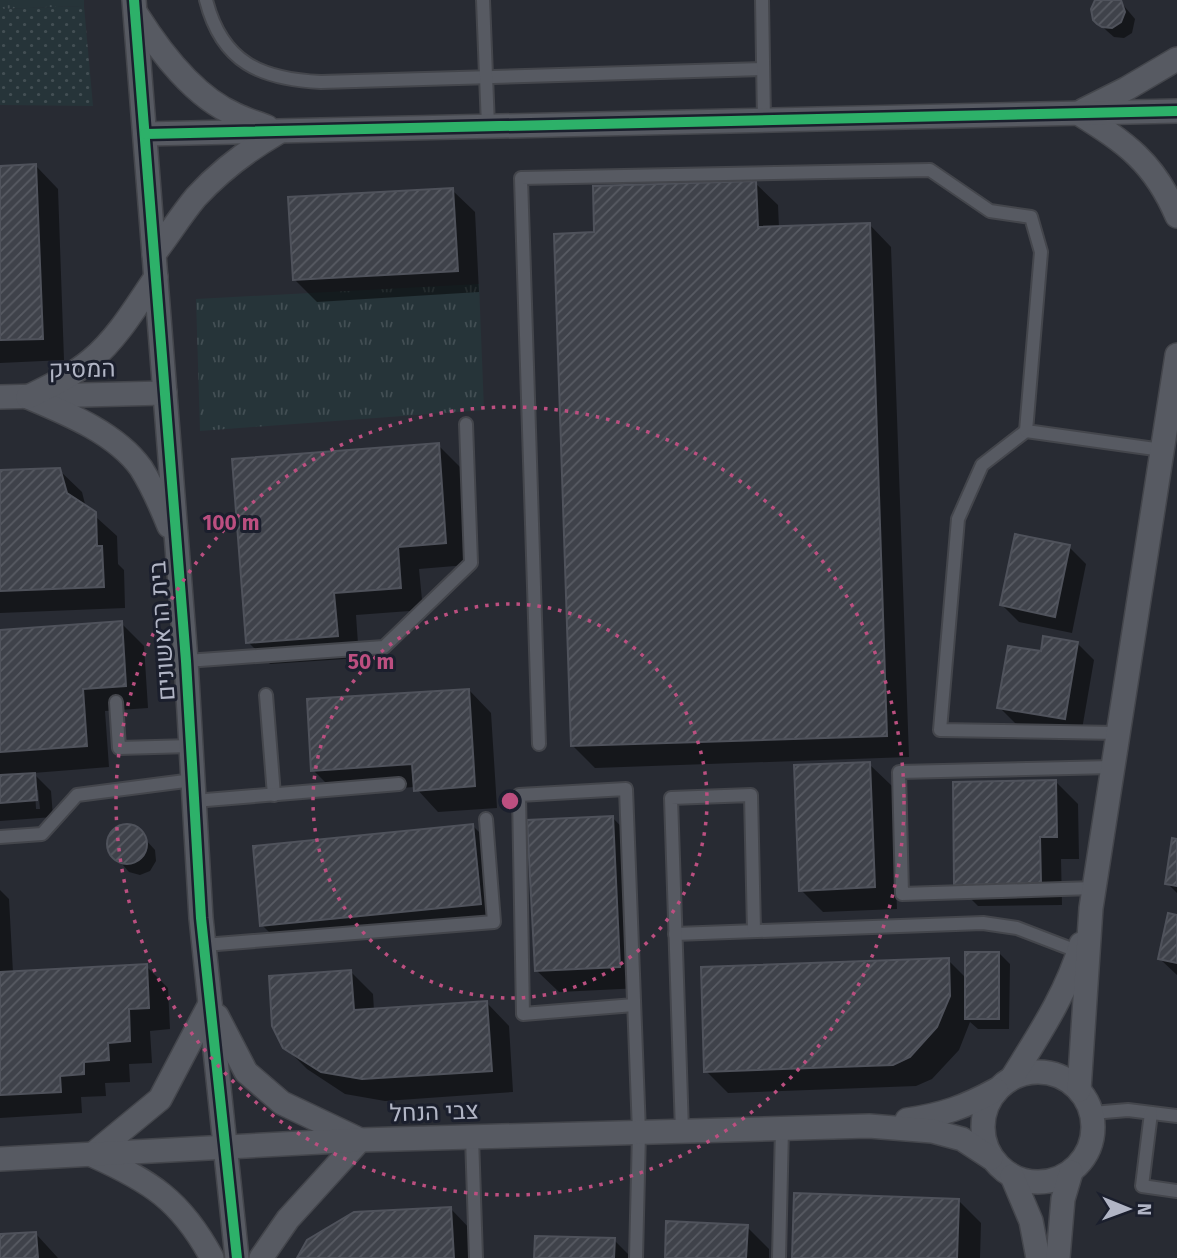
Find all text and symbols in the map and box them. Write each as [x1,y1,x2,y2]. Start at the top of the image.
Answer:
street label: המסיק [48,354,116,384]
text: 100 m [202,510,260,536]
street label: בית הראשונים [143,560,181,702]
text: 50 m [348,649,394,675]
centre of rings [498,789,522,813]
street label: צבי הנחל [389,1096,479,1128]
north arrow [1093,1174,1163,1244]
text: N [1133,1203,1156,1216]

